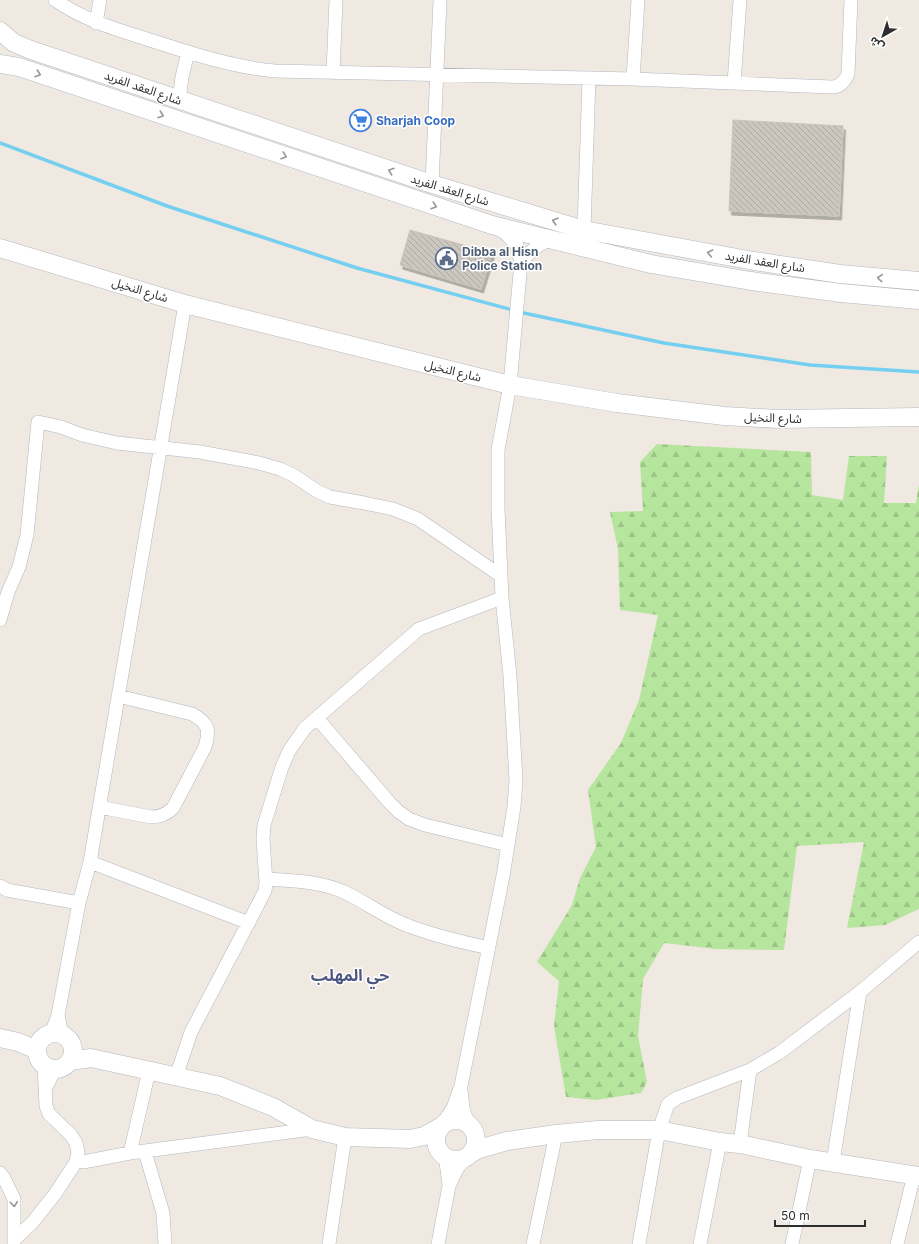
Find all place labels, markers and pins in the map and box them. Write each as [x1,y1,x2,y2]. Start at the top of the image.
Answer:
supermarket icon: Sharjah Coop [347,108,373,134]
place label: Sharjah Coop [376,113,455,128]
place label: Dibba al Hisn Police Station [462,244,542,273]
public building icon: Dibba al Hisn Police Station [433,246,459,272]

